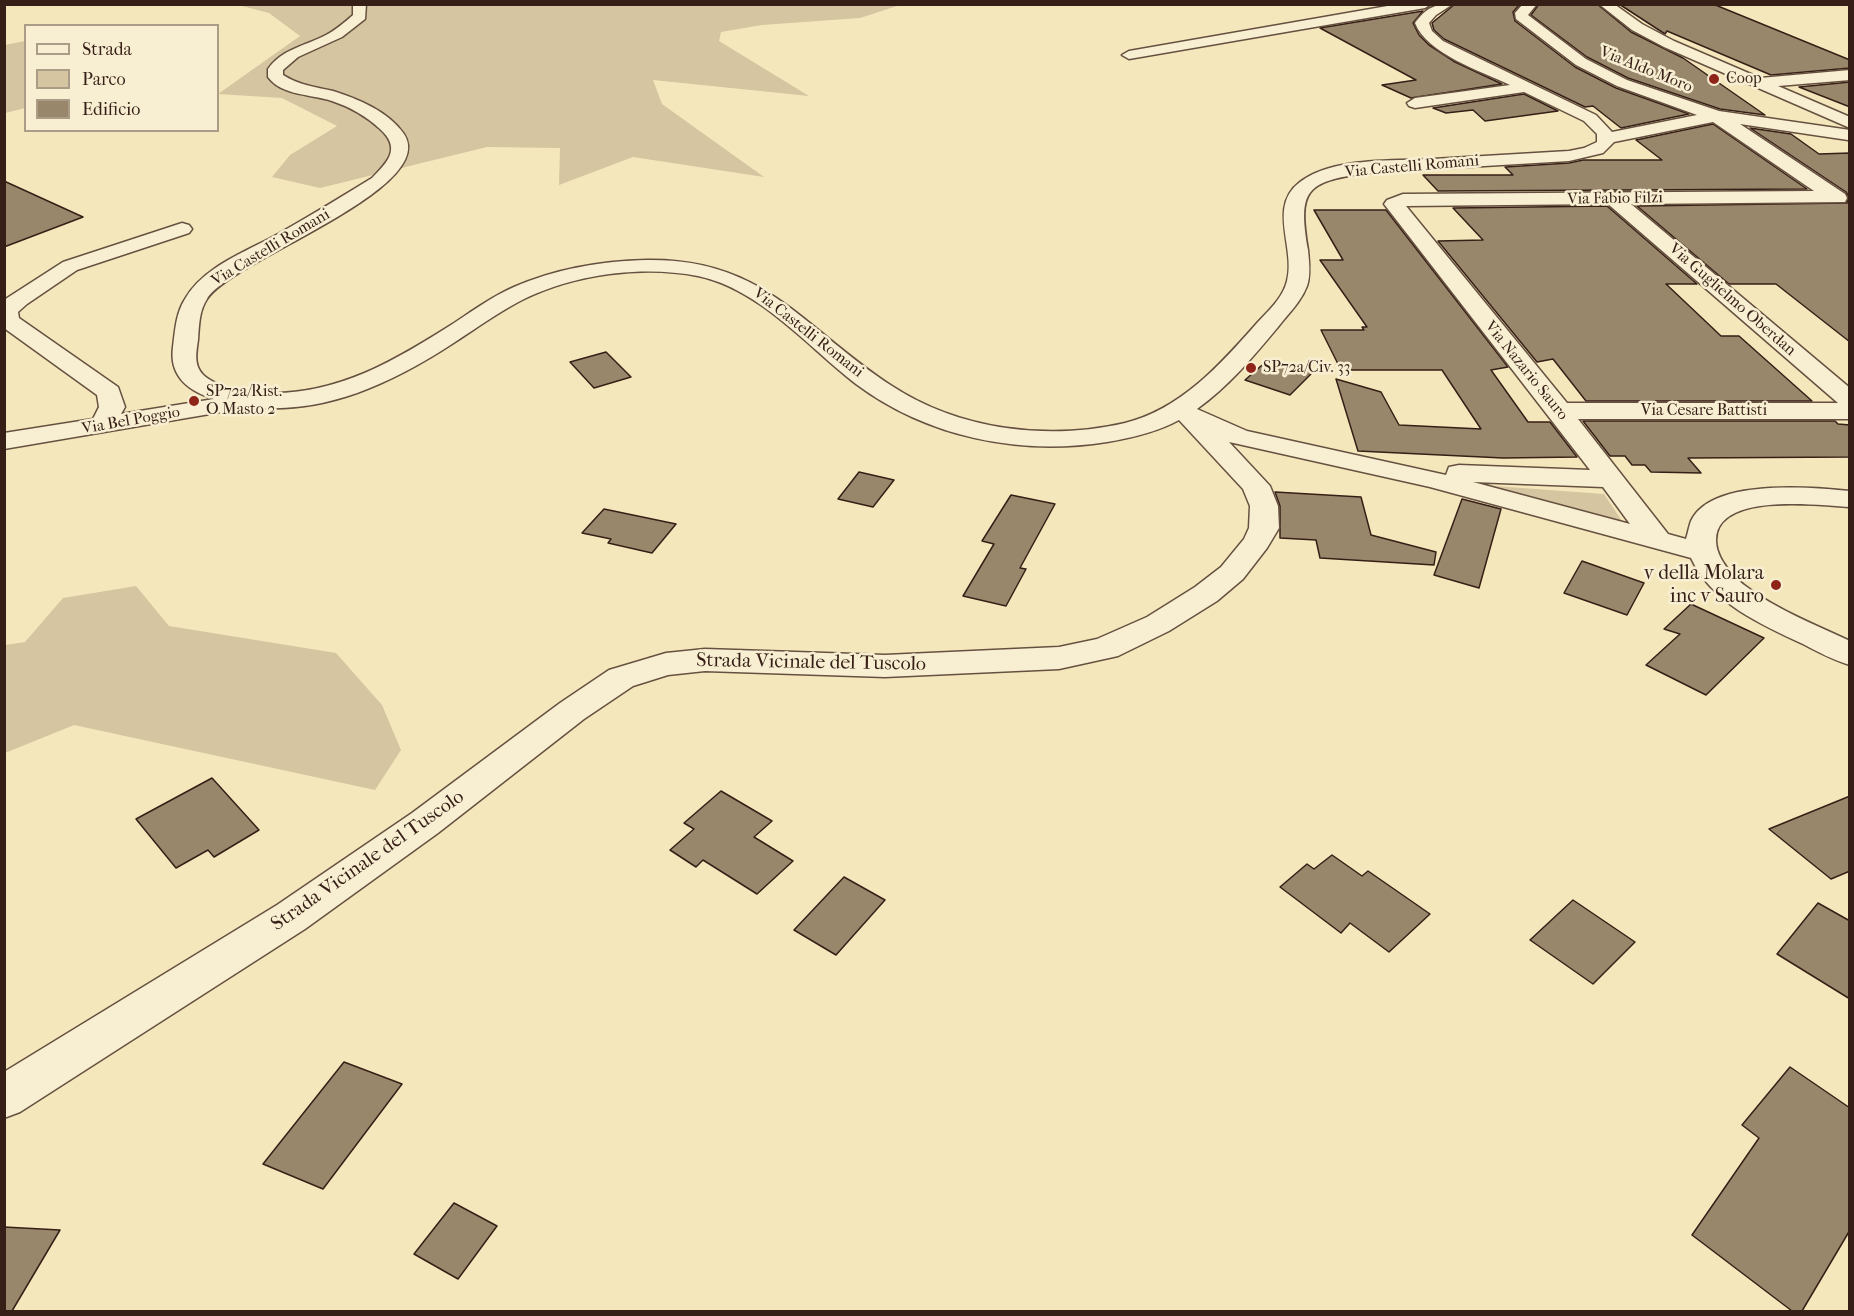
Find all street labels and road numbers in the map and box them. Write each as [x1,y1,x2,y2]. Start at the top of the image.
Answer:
street label: Via Aldo Moro [1597,43,1695,97]
street label: Via Castelli Romani [1344,152,1480,182]
street label: Via Fabio Filzi [1567,189,1663,209]
street label: Via Castelli Romani [208,205,334,291]
street label: Via Guglielmo Oberdan [1665,240,1799,360]
street label: Via Castelli Romani [749,284,867,382]
street label: Via Nazario Sauro [1480,318,1572,424]
street label: Via Cesare Battisti [1641,401,1767,421]
street label: Via Bel Poggio [80,403,182,439]
street label: Strada Vicinale del Tuscolo [696,649,926,677]
street label: Strada Vicinale del Tuscolo [267,785,469,937]

